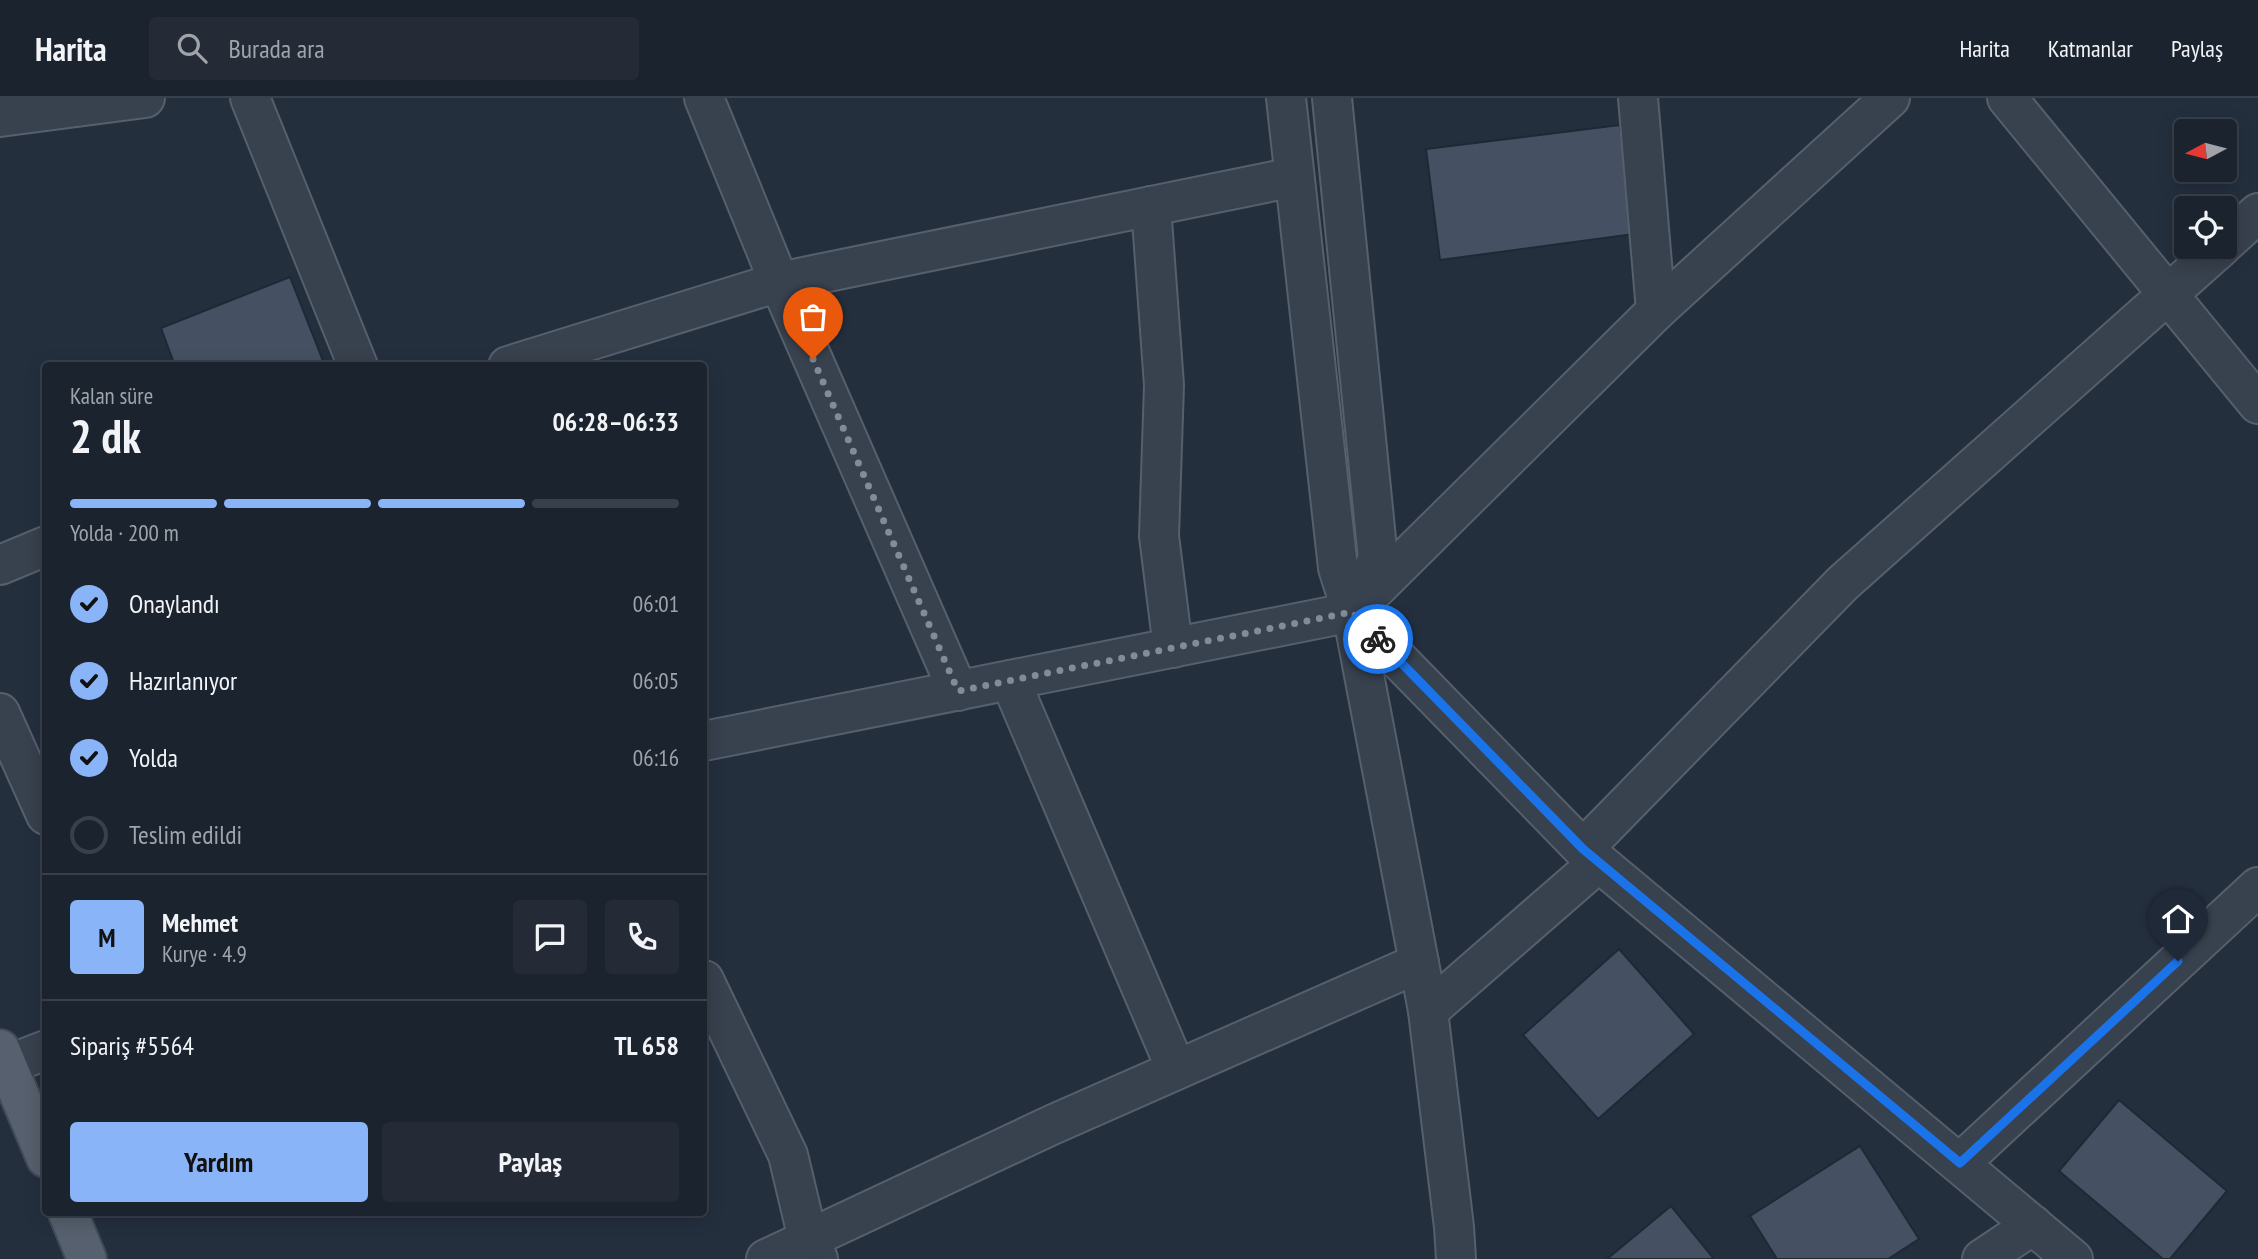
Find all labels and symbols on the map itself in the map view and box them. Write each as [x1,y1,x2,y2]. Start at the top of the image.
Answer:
north arrow [2174,119,2236,182]
pin [783,287,843,359]
courier [1343,604,1413,674]
pin [2148,889,2208,961]

